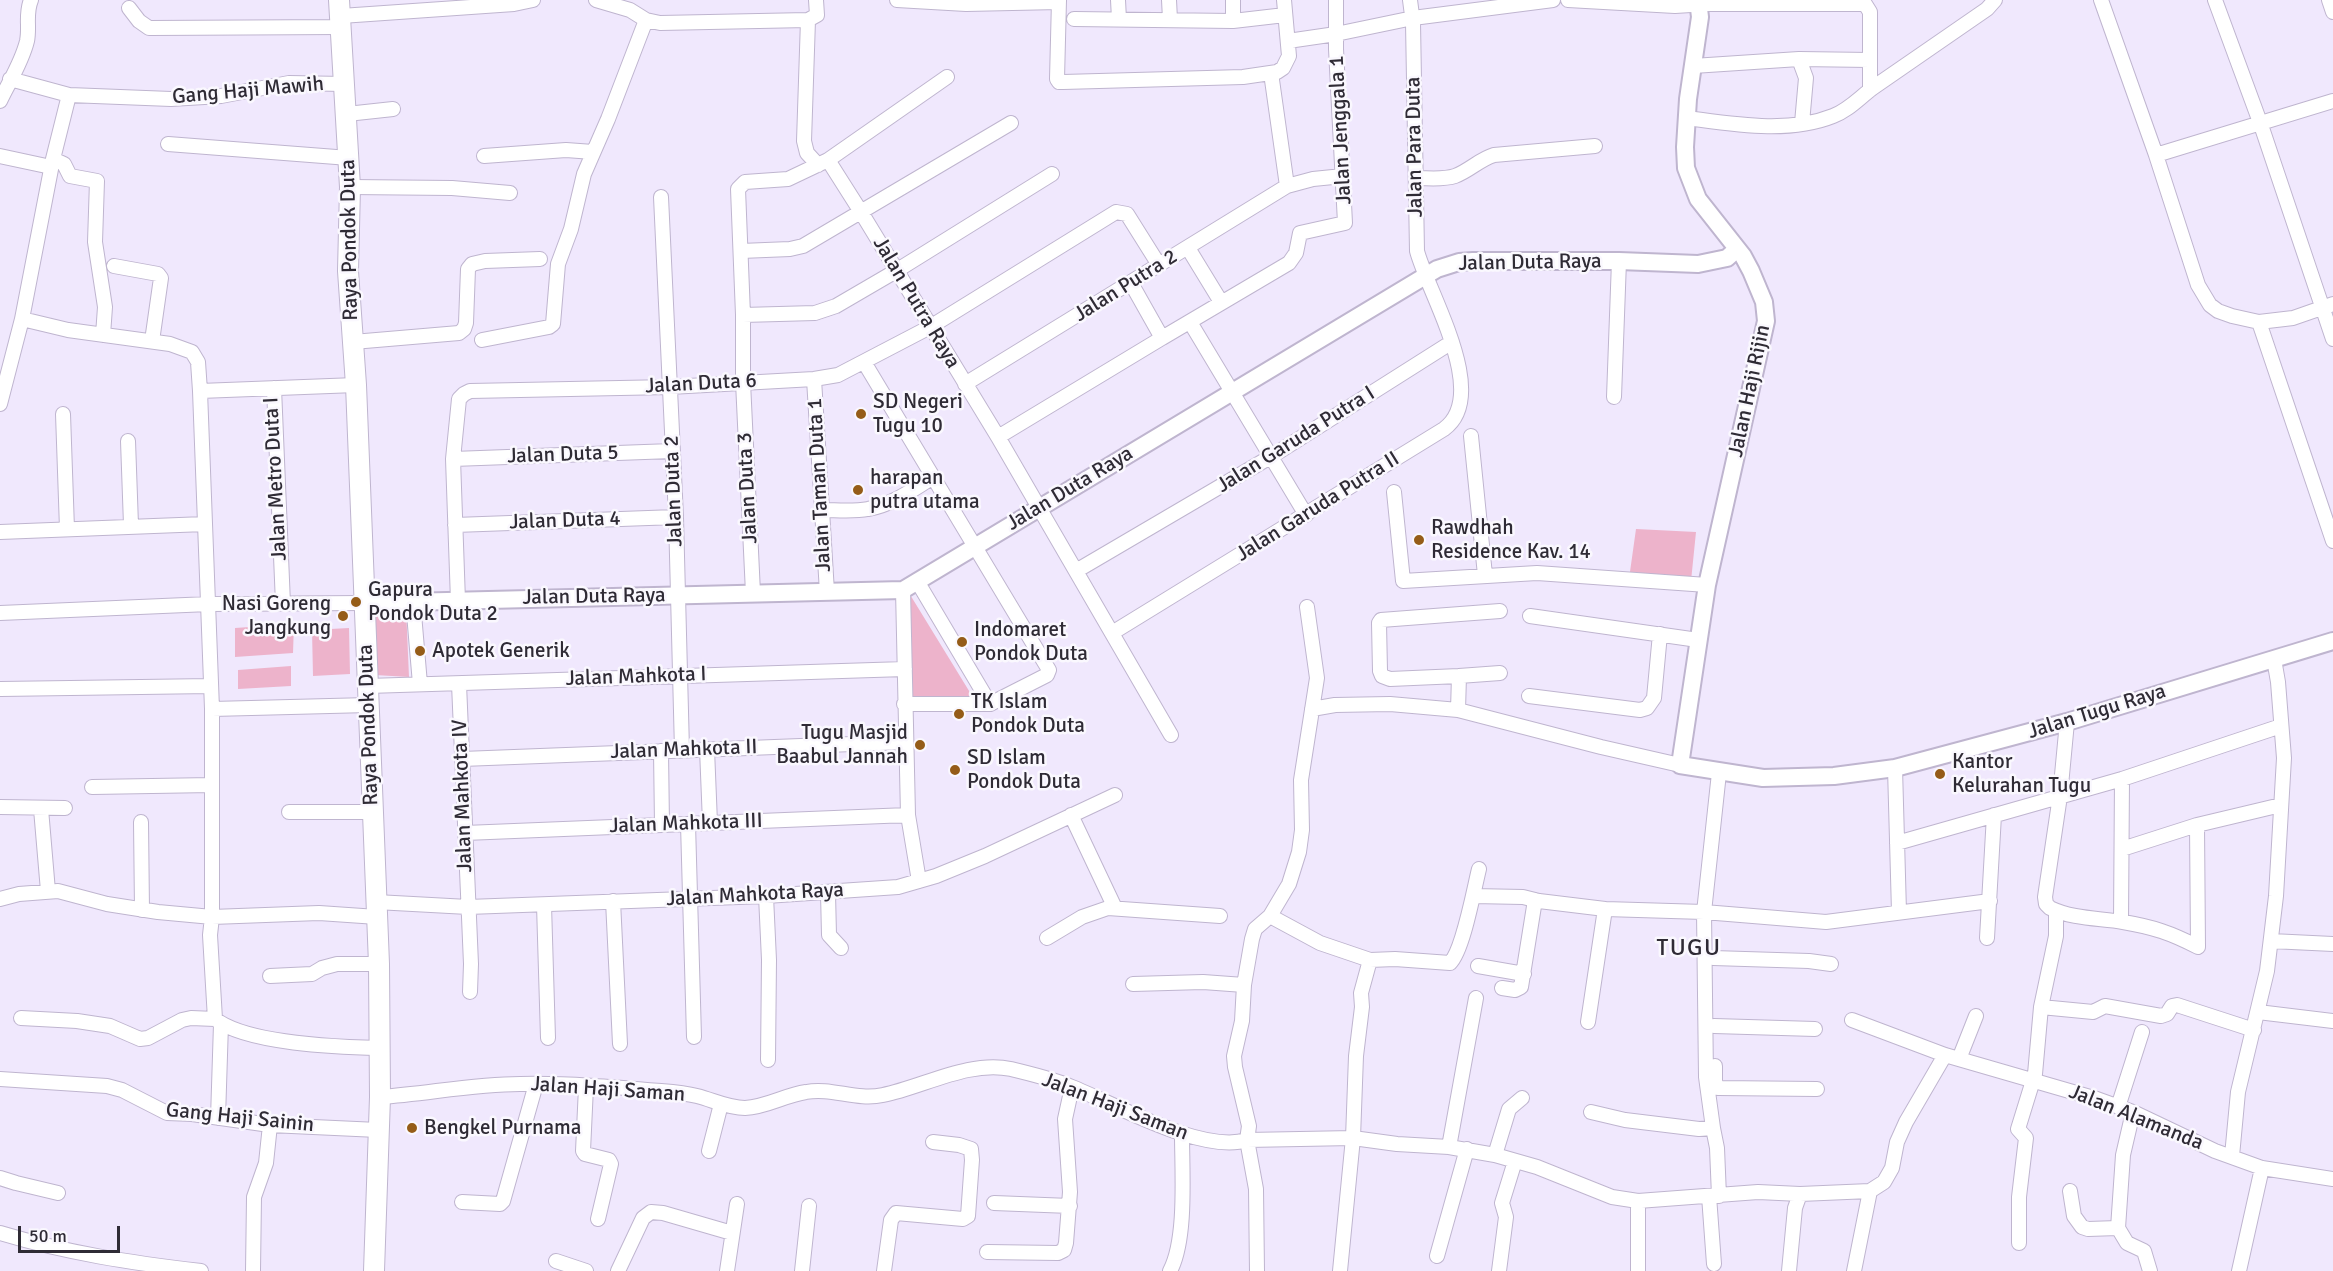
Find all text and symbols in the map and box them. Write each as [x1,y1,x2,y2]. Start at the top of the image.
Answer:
street label: Jalan Jenggala 1 [1325,55,1357,205]
street label: Gang Haji Mawih [171,72,325,110]
street label: Jalan Para Duta [1401,77,1429,217]
street label: Raya Pondok Duta [336,159,364,321]
street label: Jalan Putra Raya [867,233,965,373]
street label: Jalan Putra 2 [1070,244,1182,328]
street label: Jalan Duta Raya [1458,249,1602,277]
street label: Jalan Haji Rijin [1724,322,1776,460]
street label: Jalan Duta 6 [645,368,757,400]
street label: Jalan Garuda Putra I [1212,381,1380,499]
place label: SD Negeri Tugu 10 [873,389,963,439]
street label: Jalan Metro Duta I [259,396,293,562]
street label: Jalan Taman Duta 1 [803,397,837,573]
marker: SD Negeri Tugu 10 [854,407,868,421]
street label: Jalan Duta 3 [732,432,764,544]
street label: Jalan Duta 2 [659,435,689,547]
street label: Jalan Duta 5 [507,440,619,470]
street label: Jalan Duta Raya [1002,441,1138,537]
street label: Jalan Garuda Putra II [1232,447,1404,567]
place label: harapan putra utama [870,465,980,515]
marker: harapan putra utama [851,483,865,497]
street label: Jalan Duta 4 [509,506,621,536]
place label: Rawdhah Residence Kav. 14 [1431,515,1591,565]
marker: Rawdhah Residence Kav. 14 [1412,533,1426,547]
place label: Gapura Pondok Duta 2 [368,577,498,627]
street label: Jalan Duta Raya [522,583,666,611]
place label: Nasi Goreng Jangkung [222,591,331,641]
marker: Gapura Pondok Duta 2 [349,595,363,609]
marker: Nasi Goreng Jangkung [336,609,350,623]
place label: Indomaret Pondok Duta [974,617,1088,667]
marker: Indomaret Pondok Duta [955,635,969,649]
place label: Apotek Generik [432,638,570,664]
street label: Raya Pondok Duta [354,644,384,806]
marker: Apotek Generik [413,644,427,658]
street label: Jalan Mahkota I [565,662,707,692]
street label: Jalan Tugu Raya [2025,679,2169,745]
place label: TK Islam Pondok Duta [971,689,1085,739]
marker: TK Islam Pondok Duta [952,707,966,721]
street label: Jalan Mahkota IV [448,719,478,873]
place label: Tugu Masjid Baabul Jannah [776,720,908,770]
street label: Jalan Mahkota II [610,735,758,765]
marker: Tugu Masjid Baabul Jannah [913,738,927,752]
place label: SD Islam Pondok Duta [967,745,1081,795]
place label: Kantor Kelurahan Tugu [1952,749,2091,799]
marker: SD Islam Pondok Duta [948,763,962,777]
marker: Kantor Kelurahan Tugu [1933,767,1947,781]
street label: Jalan Mahkota III [609,809,763,839]
street label: Jalan Mahkota Raya [665,878,845,912]
district label: TUGU [1656,935,1722,963]
street label: Jalan Haji Saman [1038,1068,1192,1146]
street label: Jalan Haji Saman [530,1072,686,1108]
street label: Jalan Alamanda [2065,1080,2207,1156]
street label: Gang Haji Sainin [165,1098,315,1138]
place label: Bengkel Purnama [424,1115,582,1141]
marker: Bengkel Purnama [405,1121,419,1135]
scale bar [21,1214,123,1252]
text: 50 m [29,1225,67,1247]

